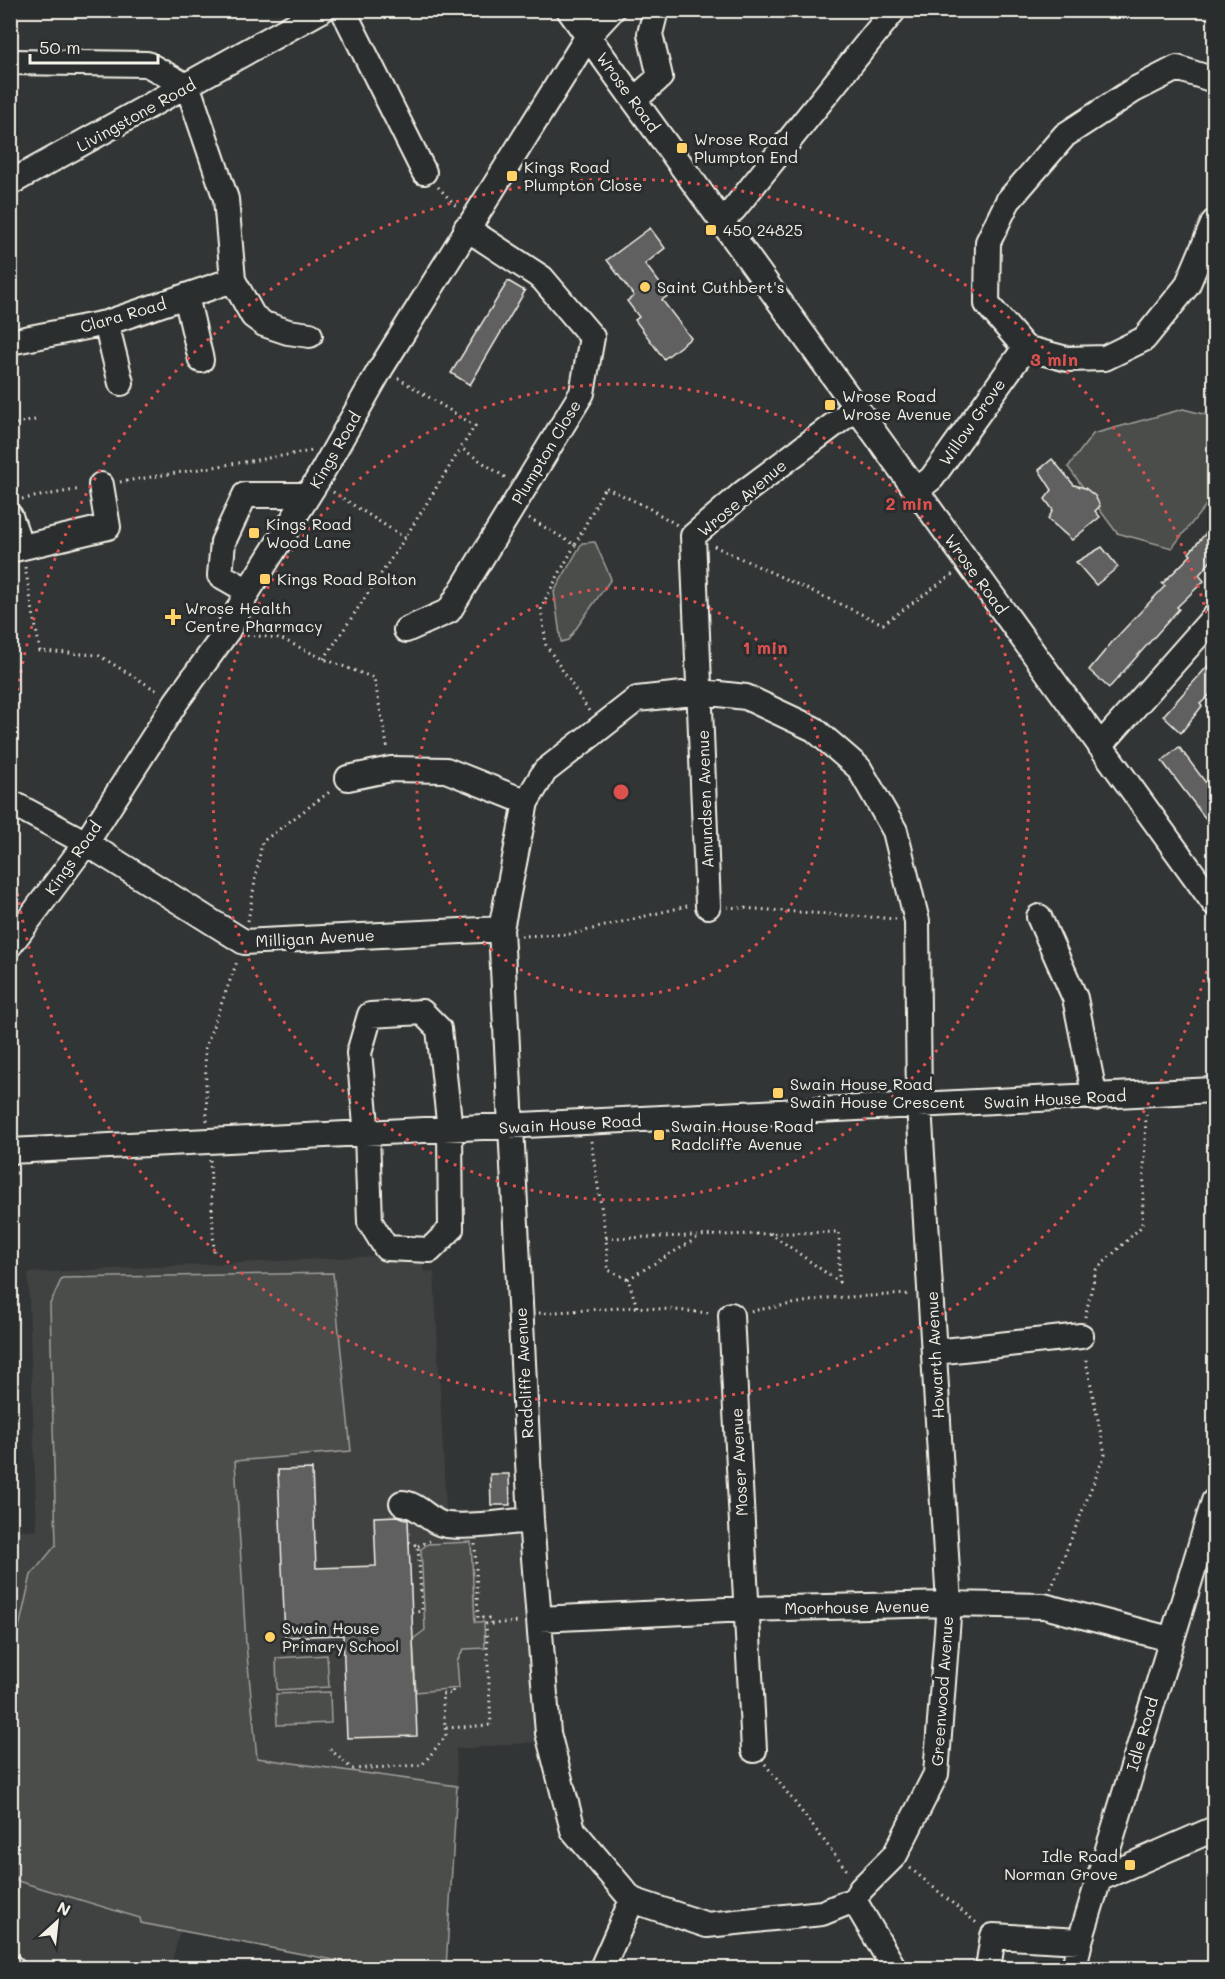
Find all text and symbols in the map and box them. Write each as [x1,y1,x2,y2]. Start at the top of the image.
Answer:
scale bar [30,27,158,65]
text: 50 m [39,35,81,59]
street label: Wrose Road [592,47,665,136]
street label: Livingstone Road [73,73,199,156]
place label: Wrose Road Plumpton End [694,128,798,167]
marker: Wrose Road Plumpton End [675,141,689,155]
place label: Kings Road Plumpton Close [524,156,642,195]
marker: Kings Road Plumpton Close [505,169,519,183]
place label: 450 24825 [723,219,803,240]
marker: 450 24825 [704,223,718,237]
place label: Saint Cuthbert's [657,276,785,297]
marker: Saint Cuthbert's [638,280,652,294]
street label: Clara Road [77,292,168,337]
text: 3 min [1030,347,1078,371]
street label: Willow Grove [934,374,1009,469]
place label: Wrose Road Wrose Avenue [842,385,952,424]
street label: Plumpton Close [506,396,585,508]
marker: Wrose Road Wrose Avenue [823,398,837,412]
street label: Kings Road [304,407,365,492]
street label: Wrose Avenue [693,454,790,541]
text: 2 min [885,491,933,515]
place label: Kings Road Wood Lane [266,513,352,552]
marker: Kings Road Wood Lane [247,526,261,540]
street label: Wrose Road [940,529,1013,618]
place label: Kings Road Bolton [277,568,416,589]
marker: Kings Road Bolton [258,572,272,586]
place label: Wrose Health Centre Pharmacy [185,597,323,636]
marker: Wrose Health Centre Pharmacy [166,610,180,624]
text: 1 min [742,635,788,659]
street label: Amundsen Avenue [692,729,717,869]
centre of rings [611,782,631,802]
street label: Kings Road [39,817,106,899]
street label: Milligan Avenue [255,924,375,951]
place label: Swain House Road Swain House Crescent [790,1073,965,1112]
street label: Swain House Road [983,1084,1127,1113]
marker: Swain House Road Swain House Crescent [771,1086,785,1100]
street label: Swain House Road [498,1109,642,1138]
place label: Swain House Road Radcliffe Avenue [671,1115,814,1154]
marker: Swain House Road Radcliffe Avenue [652,1128,666,1142]
street label: Howarth Avenue [921,1291,948,1419]
street label: Radcliffe Avenue [510,1307,537,1439]
street label: Moser Avenue [725,1407,752,1517]
street label: Moorhouse Avenue [784,1595,930,1618]
street label: Greenwood Avenue [926,1615,957,1767]
place label: Swain House Primary School [282,1617,399,1656]
marker: Swain House Primary School [263,1630,277,1644]
street label: Idle Road [1121,1694,1162,1773]
place label: Idle Road Norman Grove [1004,1845,1118,1884]
marker: Idle Road Norman Grove [1123,1858,1137,1872]
north arrow [27,1892,87,1952]
text: N [54,1896,74,1920]

